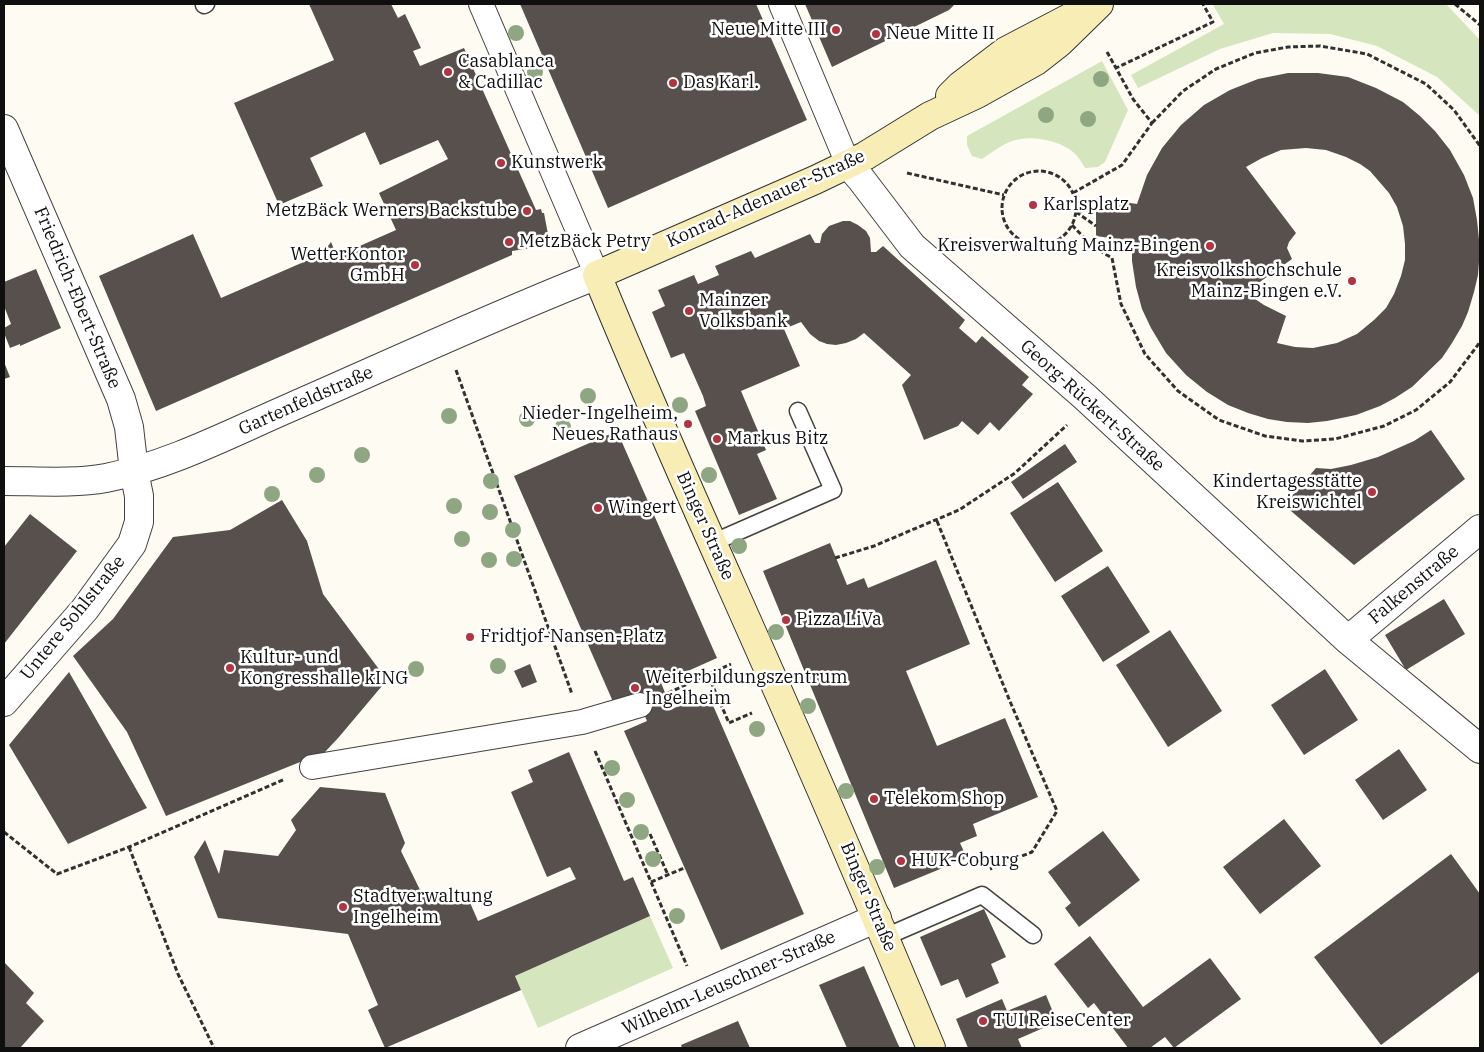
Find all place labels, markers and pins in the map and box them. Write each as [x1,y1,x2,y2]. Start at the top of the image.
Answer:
place label: Neue Mitte III [711,19,826,41]
place label: Neue Mitte II [886,23,995,45]
marker: Neue Mitte III [830,24,842,36]
marker: Neue Mitte II [870,28,882,40]
place label: Casablanca & Cadillac [458,51,554,94]
marker: Casablanca & Cadillac [442,66,454,78]
place label: Das Karl. [683,72,759,94]
marker: Das Karl. [667,77,679,89]
place label: Kunstwerk [511,152,603,174]
marker: Kunstwerk [495,157,507,169]
place label: Karlsplatz [1043,194,1129,216]
marker: Karlsplatz [1027,199,1039,211]
place label: MetzBäck Werners Backstube [266,200,517,222]
marker: MetzBäck Werners Backstube [521,205,533,217]
place label: MetzBäck Petry [519,231,651,253]
place label: Kreisverwaltung Mainz-Bingen [937,235,1200,257]
marker: MetzBäck Petry [503,236,515,248]
marker: Kreisverwaltung Mainz-Bingen [1204,240,1216,252]
place label: WetterKontor GmbH [290,244,405,286]
marker: WetterKontor GmbH [409,259,421,271]
place label: Kreisvolkshochschule Mainz-Bingen e.V. [1156,260,1342,302]
marker: Kreisvolkshochschule Mainz-Bingen e.V. [1346,275,1358,287]
place label: Mainzer Volksbank [699,290,788,332]
marker: Mainzer Volksbank [683,305,695,317]
place label: Nieder-Ingelheim, Neues Rathaus [522,403,678,446]
marker: Nieder-Ingelheim, Neues Rathaus [682,418,694,430]
place label: Markus Bitz [727,428,828,450]
marker: Markus Bitz [711,433,723,445]
place label: Kindertagesstätte Kreiswichtel [1212,471,1362,514]
marker: Kindertagesstätte Kreiswichtel [1366,486,1378,498]
place label: Wingert [608,497,676,519]
marker: Wingert [592,502,604,514]
place label: Pizza LiVa [796,609,882,631]
marker: Pizza LiVa [780,614,792,626]
place label: Fridtjof-Nansen-Platz [480,626,664,648]
marker: Fridtjof-Nansen-Platz [464,631,476,643]
place label: Kultur- und Kongresshalle kING [240,647,408,690]
marker: Kultur- und Kongresshalle kING [224,662,236,674]
place label: Weiterbildungszentrum Ingelheim [645,667,848,710]
marker: Weiterbildungszentrum Ingelheim [629,682,641,694]
place label: Telekom Shop [884,788,1004,810]
marker: Telekom Shop [868,793,880,805]
place label: HUK-Coburg [911,850,1019,872]
marker: HUK-Coburg [895,855,907,867]
place label: Stadtverwaltung Ingelheim [353,886,493,929]
marker: Stadtverwaltung Ingelheim [337,901,349,913]
place label: TUI ReiseCenter [993,1010,1131,1032]
marker: TUI ReiseCenter [977,1015,989,1027]

